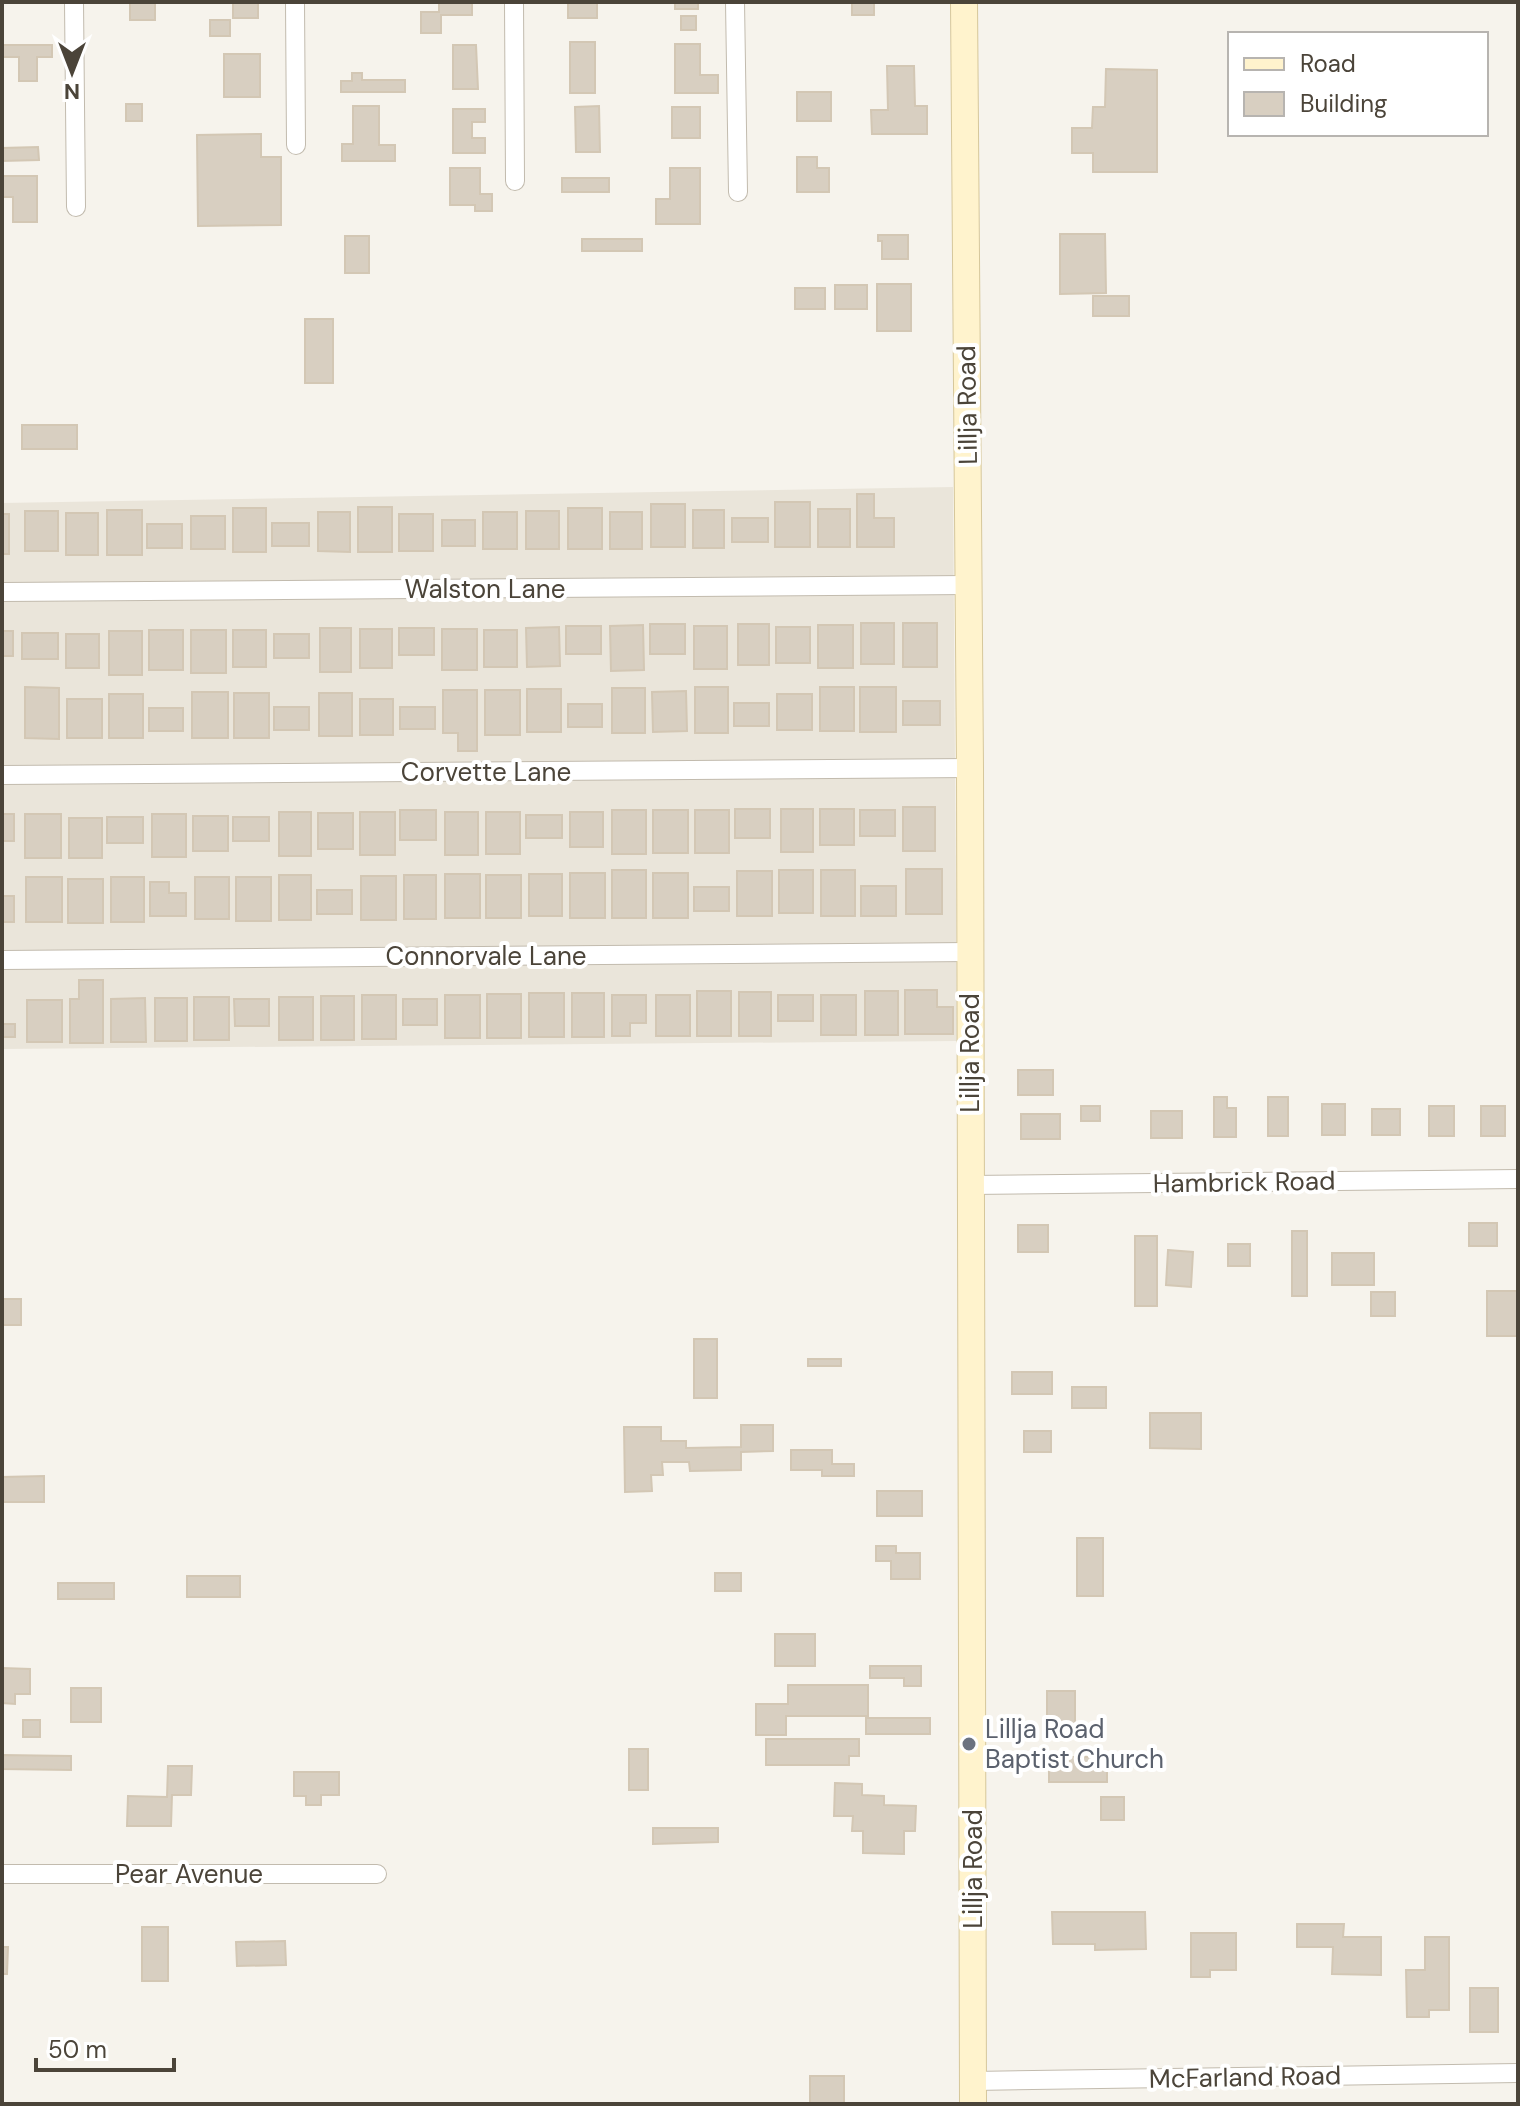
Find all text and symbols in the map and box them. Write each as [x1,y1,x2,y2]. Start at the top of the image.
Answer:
north arrow [32,32,112,112]
legend [1228,32,1488,136]
text: Road [1300,48,1356,79]
text: N [64,77,80,106]
text: Building [1300,88,1387,119]
street label: Lillja Road [949,345,985,465]
street label: Walston Lane [405,572,565,606]
street label: Corvette Lane [401,755,571,789]
street label: Connorvale Lane [385,939,587,973]
street label: Lillja Road [953,993,987,1113]
street label: Hambrick Road [1152,1163,1336,1201]
place label: Lillja Road Baptist Church [985,1712,1164,1776]
marker: Lillja Road Baptist Church [960,1735,978,1753]
street label: Lillja Road [956,1809,990,1929]
street label: Pear Avenue [115,1857,263,1891]
scale bar [36,2022,174,2072]
text: 50 m [48,2034,107,2065]
street label: McFarland Road [1149,2058,1341,2096]

